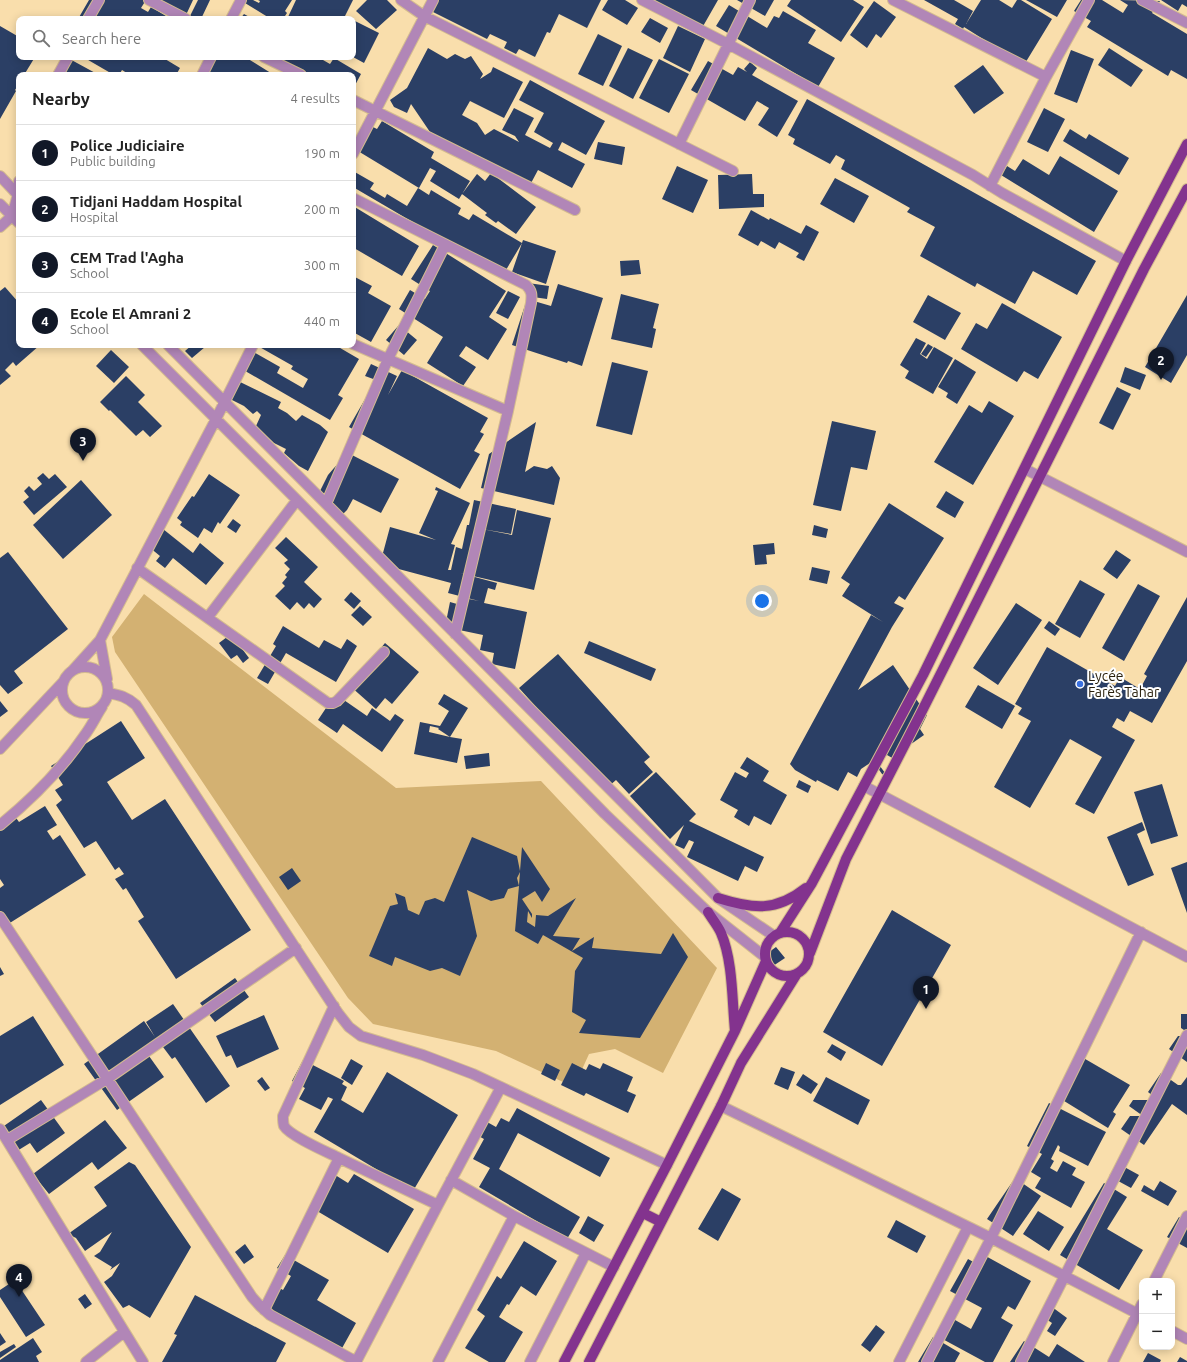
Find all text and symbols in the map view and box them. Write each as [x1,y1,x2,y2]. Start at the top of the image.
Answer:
search box [16,16,356,60]
icon: search [30,27,52,49]
text: Search here [62,30,141,47]
text: Nearby [32,89,90,108]
text: 4 results [290,91,340,105]
text: Police Judiciaire [70,137,185,154]
text: 1 [41,146,49,160]
text: 190 m [304,146,340,160]
text: Public building [70,154,156,168]
text: Tidjani Haddam Hospital [70,193,242,210]
text: 2 [41,202,49,216]
text: 200 m [304,202,340,216]
text: Hospital [70,210,118,224]
text: CEM Trad l'Agha [70,249,184,266]
text: 3 [41,258,49,272]
text: 300 m [304,258,340,272]
text: School [70,266,109,280]
text: Ecole El Amrani 2 [70,305,191,322]
text: 4 [41,314,49,328]
text: 440 m [304,314,340,328]
text: School [70,322,109,336]
pin: 2 [1148,347,1174,380]
pin: 3 [70,428,96,461]
your location [752,591,772,611]
place label: Lycée Farès Tahar [1088,668,1160,700]
marker: Lycée Farès Tahar [1075,679,1085,689]
pin: 1 [913,976,939,1009]
pin: 4 [6,1264,32,1297]
map controls [1139,1278,1175,1350]
button: + [1139,1278,1175,1314]
button: − [1139,1314,1175,1350]

